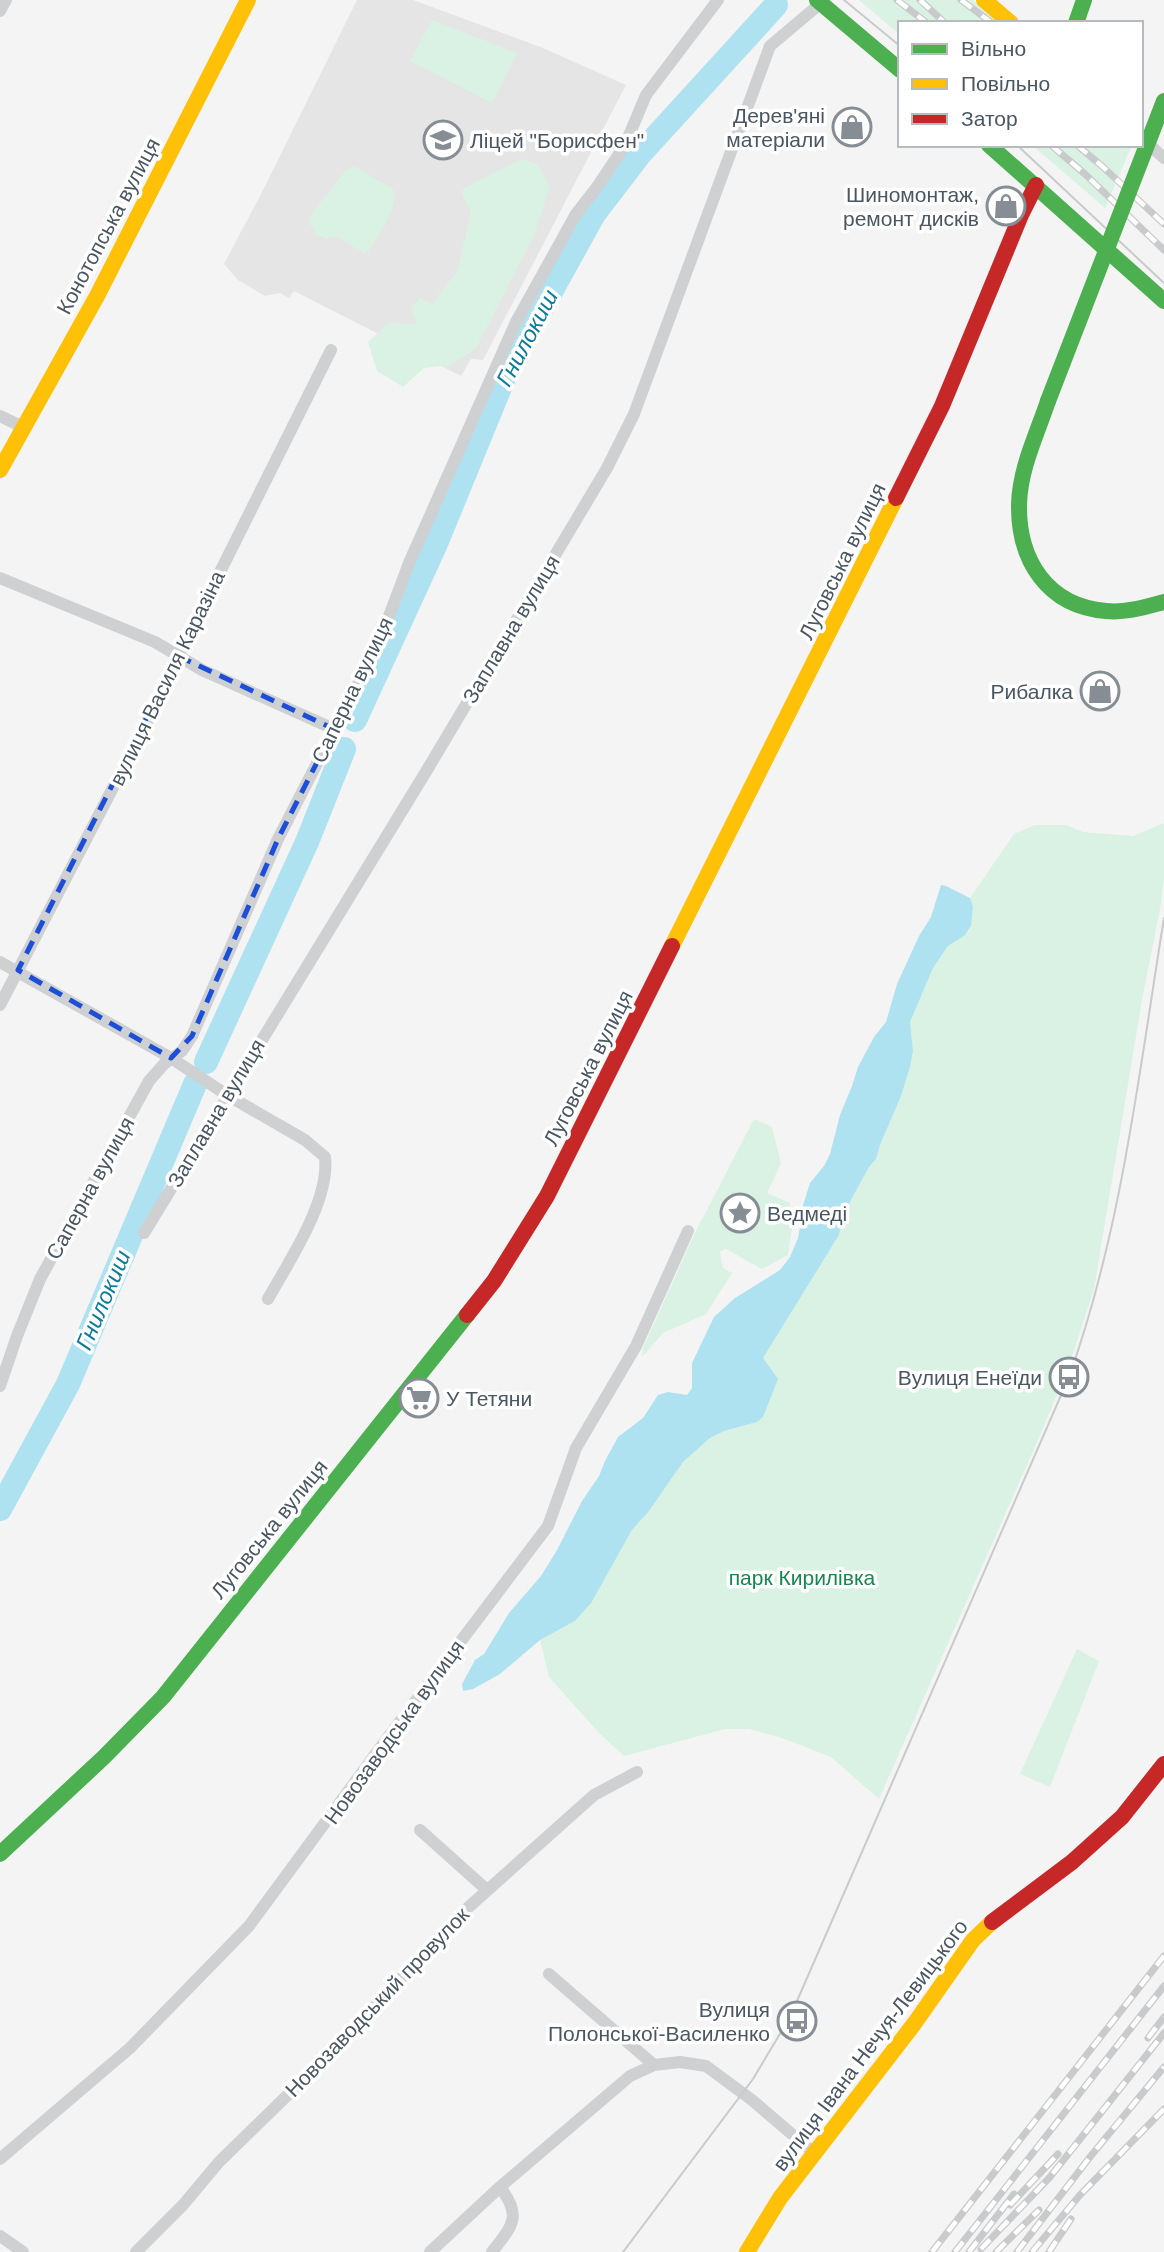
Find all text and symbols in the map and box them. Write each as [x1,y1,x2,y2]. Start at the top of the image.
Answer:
legend [898,21,1143,147]
text: Вільно [961,37,1026,60]
text: Повільно [961,72,1050,95]
place label: Дерев'янi матерiали [726,104,825,151]
shop icon: Дерев'янi матерiали [831,106,873,148]
text: Затор [961,107,1018,130]
school or university icon: Ліцей "Борисфен" [422,119,464,161]
place label: Ліцей "Борисфен" [470,129,644,152]
street label: Конотопська вулиця [52,134,164,318]
place label: Шиномонтаж, ремонт дисків [843,183,979,230]
shop icon: Шиномонтаж, ремонт дисків [985,185,1027,227]
water label: Гнилокиш [491,285,563,391]
street label: Луговська вулиця [794,479,890,643]
street label: Заплавна вулиця [458,551,564,707]
street label: вулиця Василя Каразіна [105,567,229,789]
street label: Саперна вулиця [307,613,397,767]
shop icon: Рибалка [1079,670,1121,712]
place label: Рибалка [990,680,1073,703]
street label: Луговська вулиця [539,987,637,1149]
street label: Заплавна вулиця [163,1035,269,1191]
street label: Саперна вулиця [41,1113,139,1263]
place icon: Ведмеді [719,1192,761,1234]
place label: Ведмеді [767,1202,847,1225]
water label: Гнилокиш [70,1246,136,1354]
bus stop icon: Вулиця Енеїди [1048,1356,1090,1398]
place label: Вулиця Енеїди [898,1366,1042,1389]
supermarket icon: У Тетяни [398,1377,440,1419]
place label: У Тетяни [446,1387,532,1410]
street label: Луговська вулиця [206,1455,332,1603]
park label: парк Кирилівка [729,1566,876,1589]
street label: Новозаводська вулиця [320,1636,468,1828]
street label: Новозаводський провулок [281,1902,474,2101]
street label: вулиця Івана Нечуя-Левицького [768,1915,972,2175]
place label: Вулиця Полонської-Василенко [548,1998,770,2045]
bus stop icon: Вулиця Полонської-Василенко [776,2000,818,2042]

